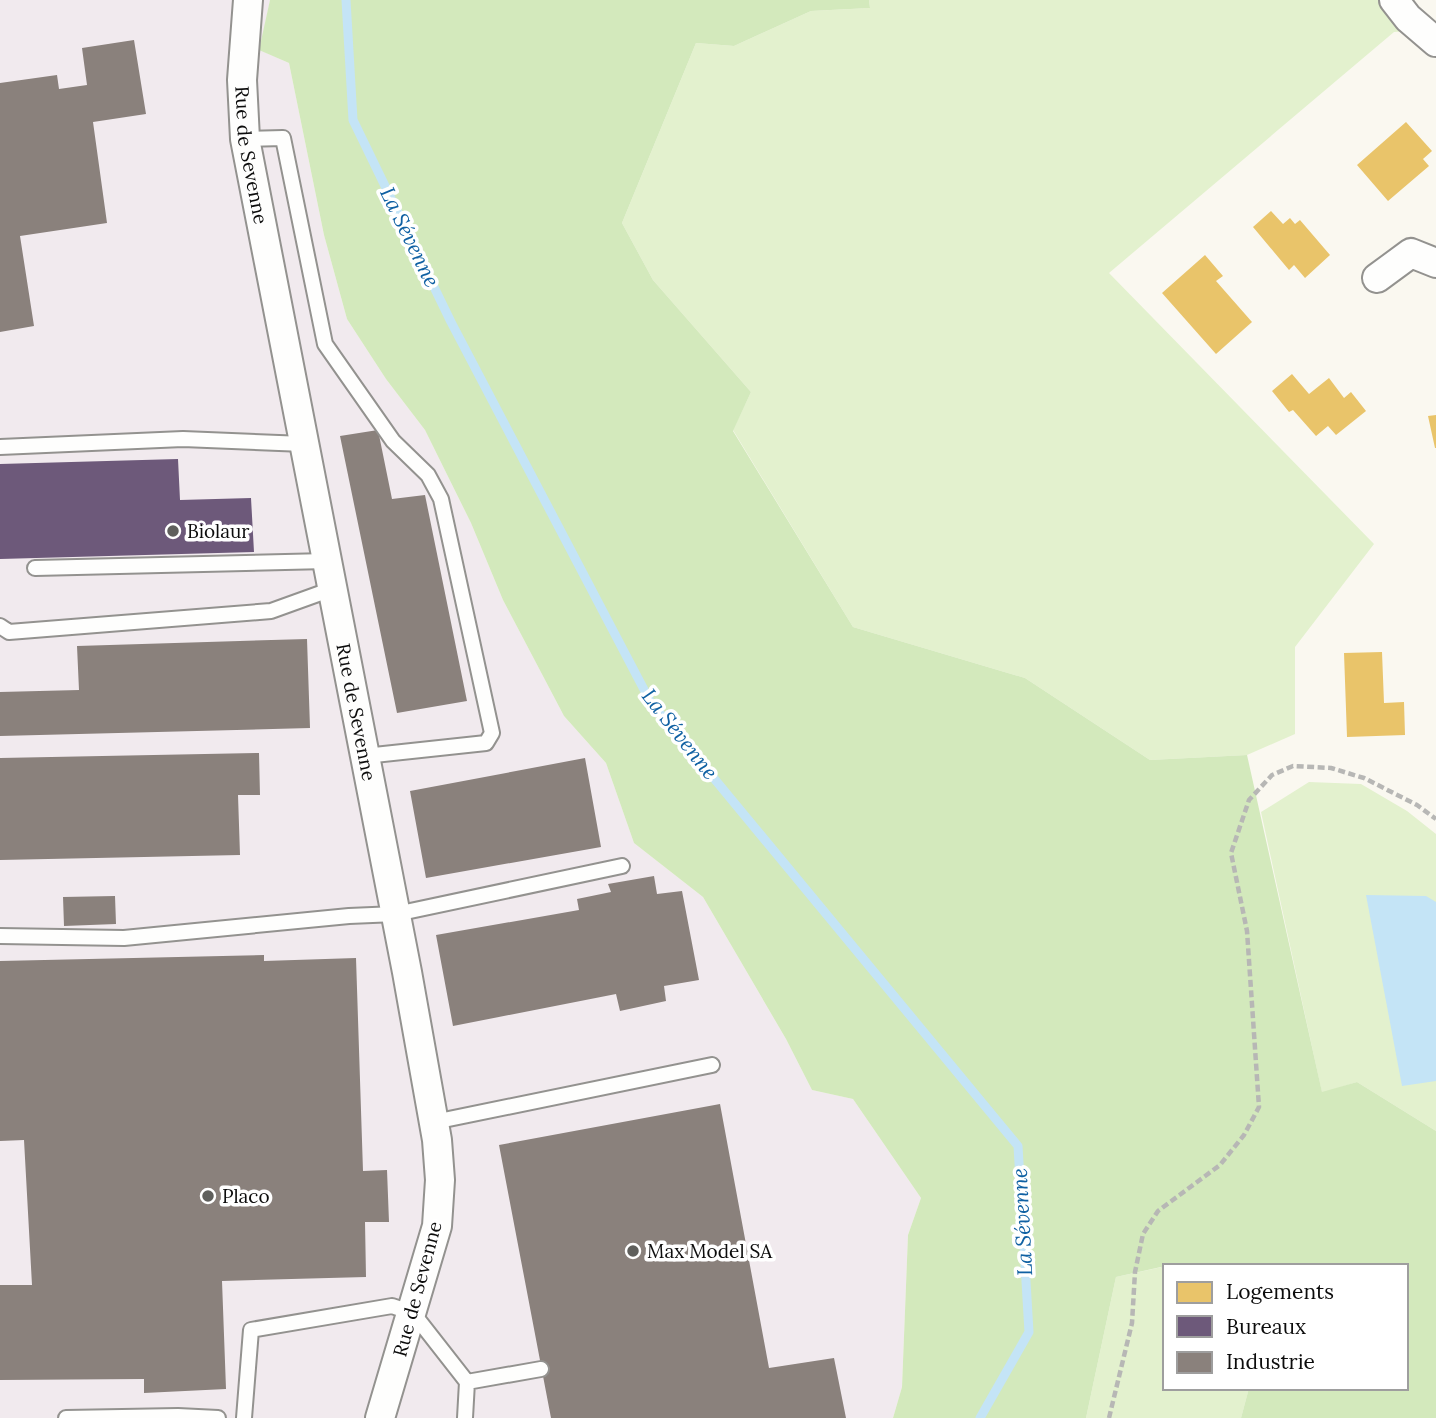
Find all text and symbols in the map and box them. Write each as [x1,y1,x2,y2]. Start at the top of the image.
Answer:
street label: Rue de Sevenne [230,85,273,226]
water label: La Sévenne [374,183,446,291]
place label: Biolaur [187,519,250,543]
marker: Biolaur [165,523,181,539]
street label: Rue de Sevenne [331,641,382,783]
water label: La Sévenne [636,683,724,785]
water label: La Sévenne [1006,1167,1038,1277]
place label: Placo [222,1184,270,1208]
marker: Placo [200,1188,216,1204]
street label: Rue de Sevenne [387,1219,447,1359]
place label: Max Model SA [647,1239,773,1263]
marker: Max Model SA [625,1243,641,1259]
legend [1163,1264,1408,1390]
text: Logements [1226,1278,1334,1305]
text: Bureaux [1226,1313,1306,1340]
text: Industrie [1226,1348,1315,1375]

